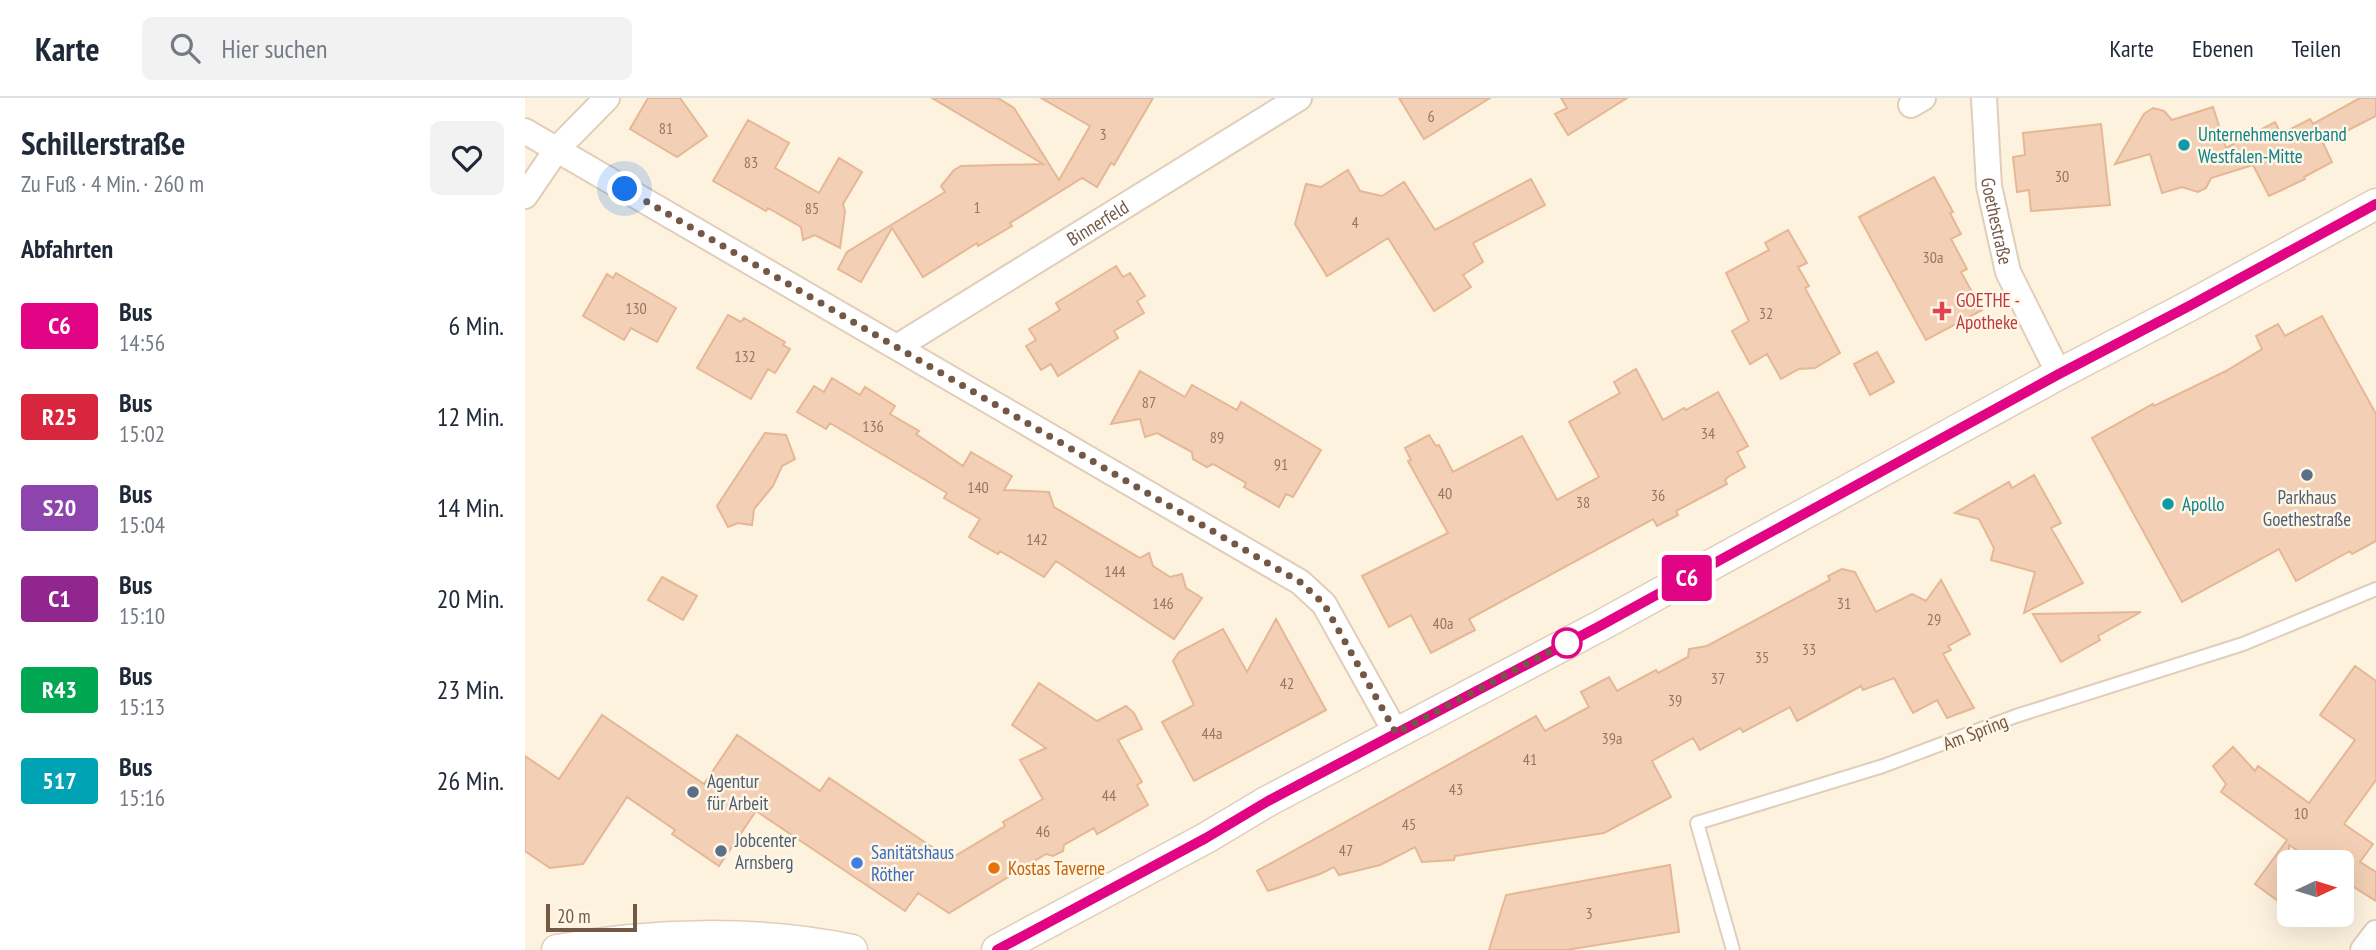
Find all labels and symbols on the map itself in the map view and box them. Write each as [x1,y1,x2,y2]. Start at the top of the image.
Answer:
house number: 6 [1427,106,1435,126]
house number: 81 [659,118,673,138]
place label: Unternehmensverband Westfalen-Mitte [2198,122,2347,168]
house number: 3 [1099,124,1107,144]
marker: Unternehmensverband Westfalen-Mitte [2176,137,2192,153]
house number: 83 [744,152,758,172]
house number: 30 [2055,166,2069,186]
your location [607,171,642,206]
street label: Goethestraße [1977,177,2018,267]
street label: Binnerfeld [1062,195,1133,251]
house number: 1 [973,197,981,217]
house number: 85 [805,198,819,218]
house number: 4 [1351,212,1359,232]
house number: 30a [1923,247,1943,267]
place label: GOETHE - Apotheke [1956,288,2020,334]
house number: 130 [625,298,647,318]
house number: 32 [1759,303,1773,323]
marker: GOETHE - Apotheke [1934,303,1950,319]
house number: 132 [734,346,756,366]
house number: 87 [1142,392,1156,412]
house number: 136 [862,416,884,436]
house number: 34 [1701,423,1715,443]
house number: 89 [1210,427,1224,447]
house number: 91 [1274,454,1288,474]
marker: Parkhaus Goethestraße [2299,467,2315,483]
house number: 140 [967,477,989,497]
house number: 40 [1438,483,1452,503]
house number: 36 [1651,485,1665,505]
place label: Parkhaus Goethestraße [2263,485,2351,531]
house number: 38 [1576,492,1590,512]
place label: Apollo [2182,492,2225,516]
marker: Apollo [2160,496,2176,512]
house number: 142 [1026,529,1048,549]
line badge: C6 [1655,555,1719,601]
house number: 144 [1104,561,1126,581]
house number: 146 [1152,593,1174,613]
house number: 31 [1837,593,1851,613]
house number: 29 [1927,609,1941,629]
house number: 40a [1433,613,1453,633]
unlabelled marker [1552,628,1582,658]
house number: 33 [1802,639,1816,659]
house number: 35 [1755,647,1769,667]
house number: 37 [1711,668,1725,688]
house number: 42 [1280,673,1294,693]
house number: 39 [1668,690,1682,710]
street label: Am Spring [1939,709,2011,755]
house number: 44a [1202,723,1222,743]
house number: 39a [1602,728,1622,748]
house number: 41 [1523,749,1537,769]
place label: Agentur für Arbeit [707,769,769,815]
house number: 43 [1449,779,1463,799]
marker: Agentur für Arbeit [685,784,701,800]
house number: 44 [1102,785,1116,805]
house number: 10 [2294,803,2308,823]
house number: 45 [1402,814,1416,834]
house number: 46 [1036,821,1050,841]
place label: Jobcenter Arnsberg [734,828,798,874]
place label: Sanitätshaus Röther [871,840,954,886]
house number: 47 [1339,840,1353,860]
marker: Jobcenter Arnsberg [713,843,729,859]
north arrow [2277,850,2354,928]
marker: Sanitätshaus Röther [849,855,865,871]
place label: Kostas Taverne [1008,856,1105,880]
marker: Kostas Taverne [986,860,1002,876]
scale bar [546,901,637,933]
house number: 3 [1585,903,1593,923]

